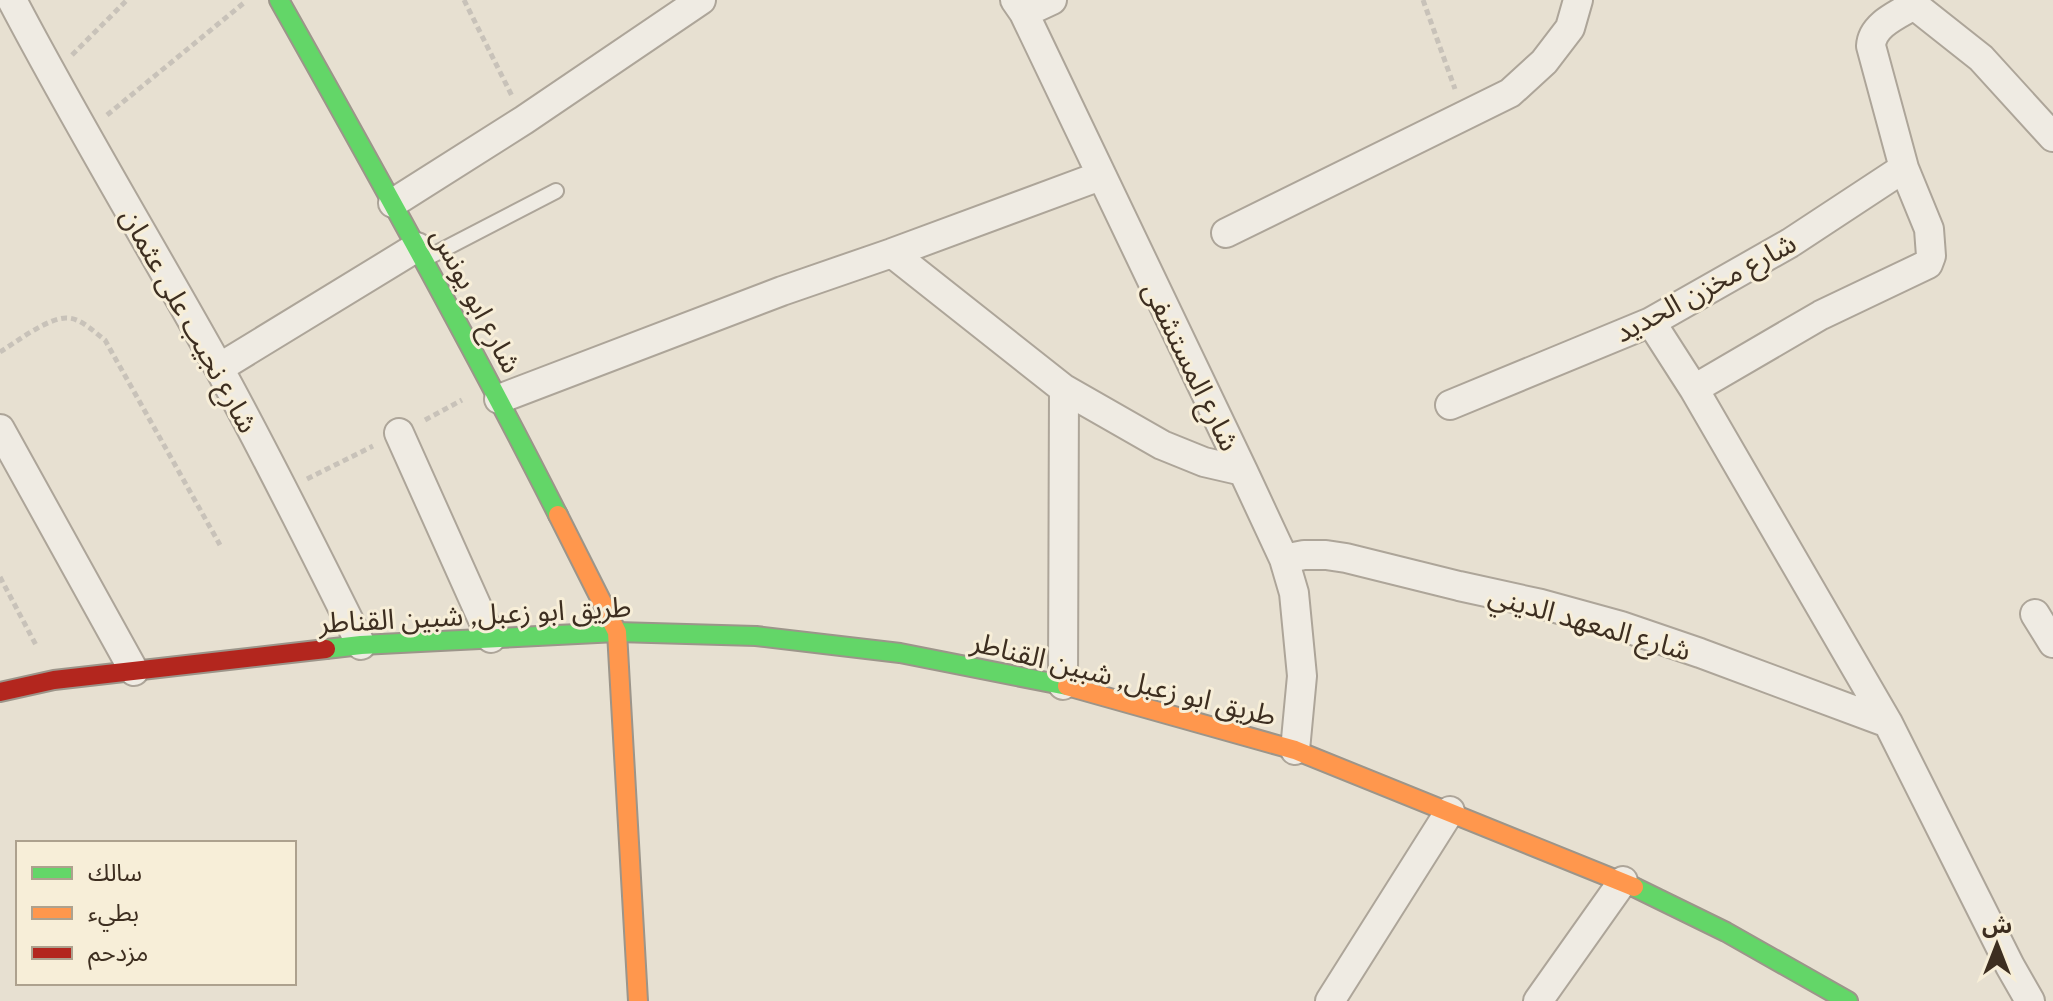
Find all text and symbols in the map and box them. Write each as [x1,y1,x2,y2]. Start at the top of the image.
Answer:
street label: شارع نجيب على عثمان [110,201,267,440]
street label: شارع ابو يونس [421,221,531,381]
street label: شارع مخزن الحديد [1608,224,1804,353]
street label: شارع المستشفى [1132,275,1249,458]
street label: شارع المعهد الديني [1484,575,1695,672]
street label: طريق ابو زعبل, شبين القناطر [317,587,632,641]
street label: طريق ابو زعبل, شبين القناطر [967,622,1280,734]
legend [16,841,296,985]
text: سالك [88,856,142,888]
text: بطيء [88,896,139,932]
north arrow [1957,905,2037,985]
text: ش [1982,910,2012,939]
text: مزدحم [88,936,148,970]

